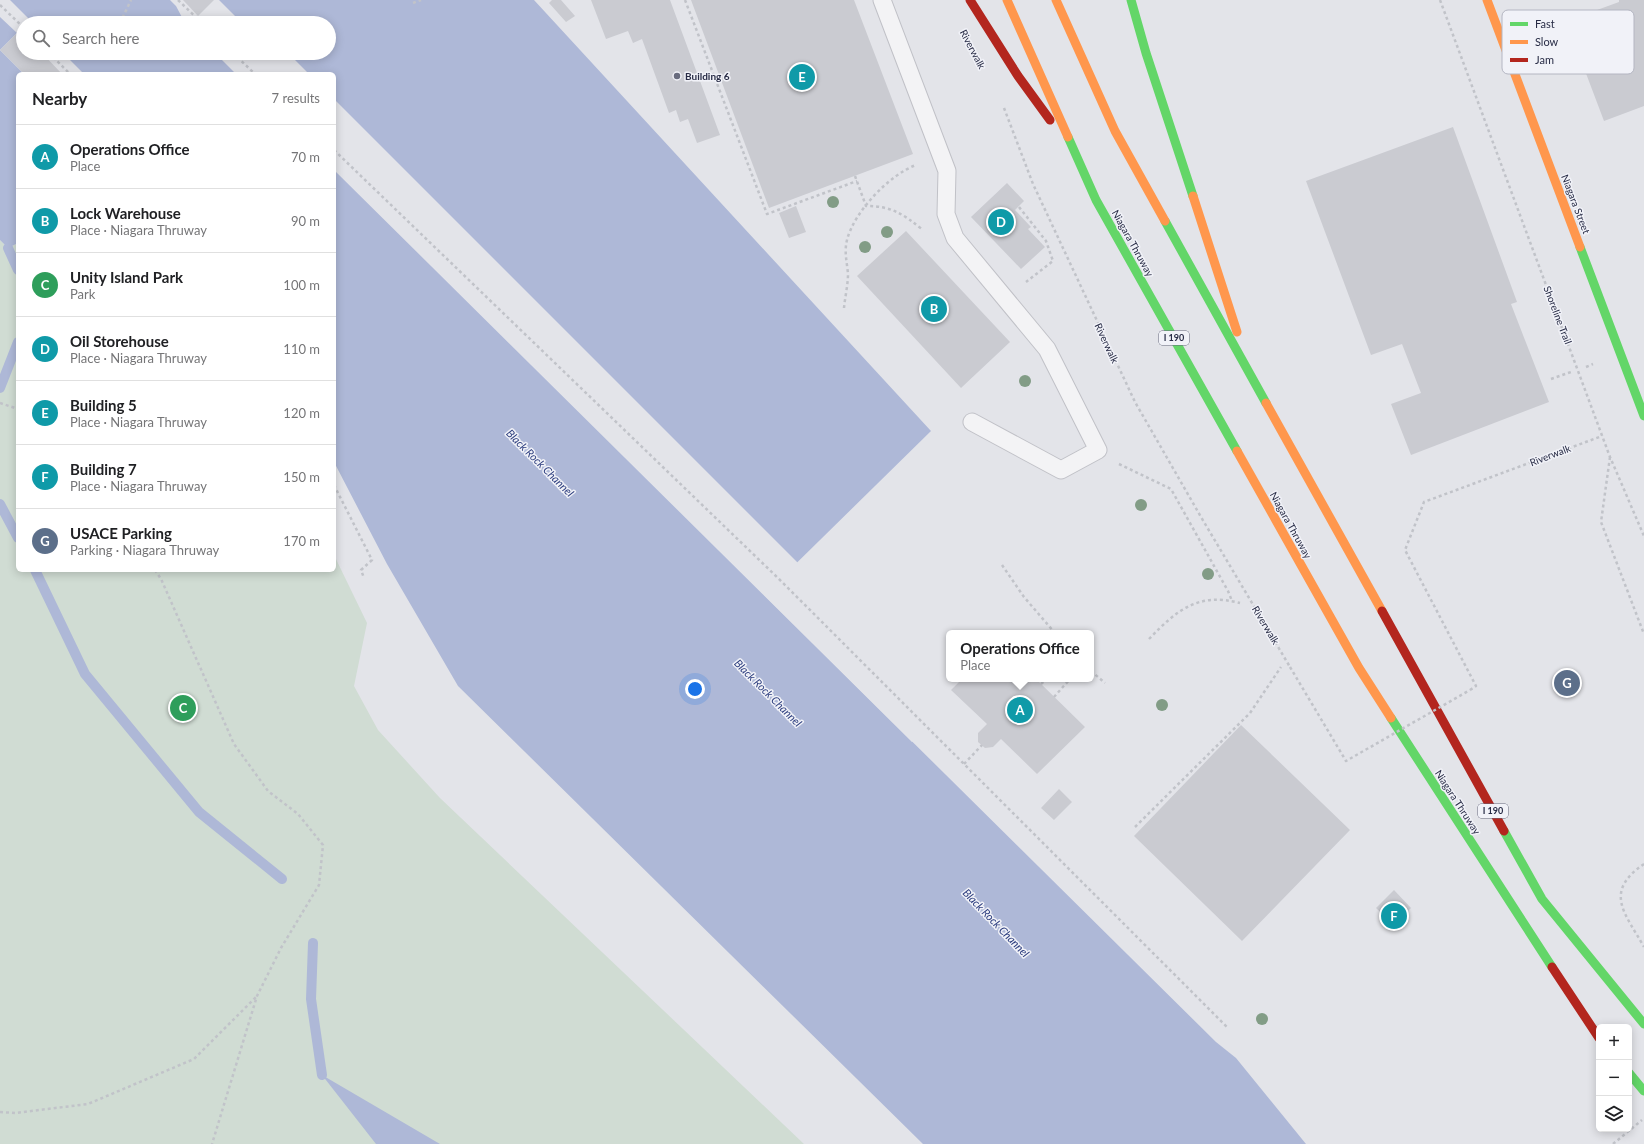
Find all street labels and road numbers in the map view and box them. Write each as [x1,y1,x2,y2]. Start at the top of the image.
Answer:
street label: Riverwalk [958,27,989,71]
street label: Niagara Street [1559,173,1593,236]
street label: Niagara Thruway [1110,208,1157,279]
street label: Shoreline Trail [1541,284,1575,346]
street label: Riverwalk [1093,321,1122,366]
road number: I 190 [1159,331,1189,345]
street label: Riverwalk [1528,441,1573,468]
street label: Niagara Thruway [1268,490,1315,561]
street label: Riverwalk [1250,604,1283,647]
street label: Niagara Thruway [1433,768,1484,837]
road number: I 190 [1478,804,1508,818]

